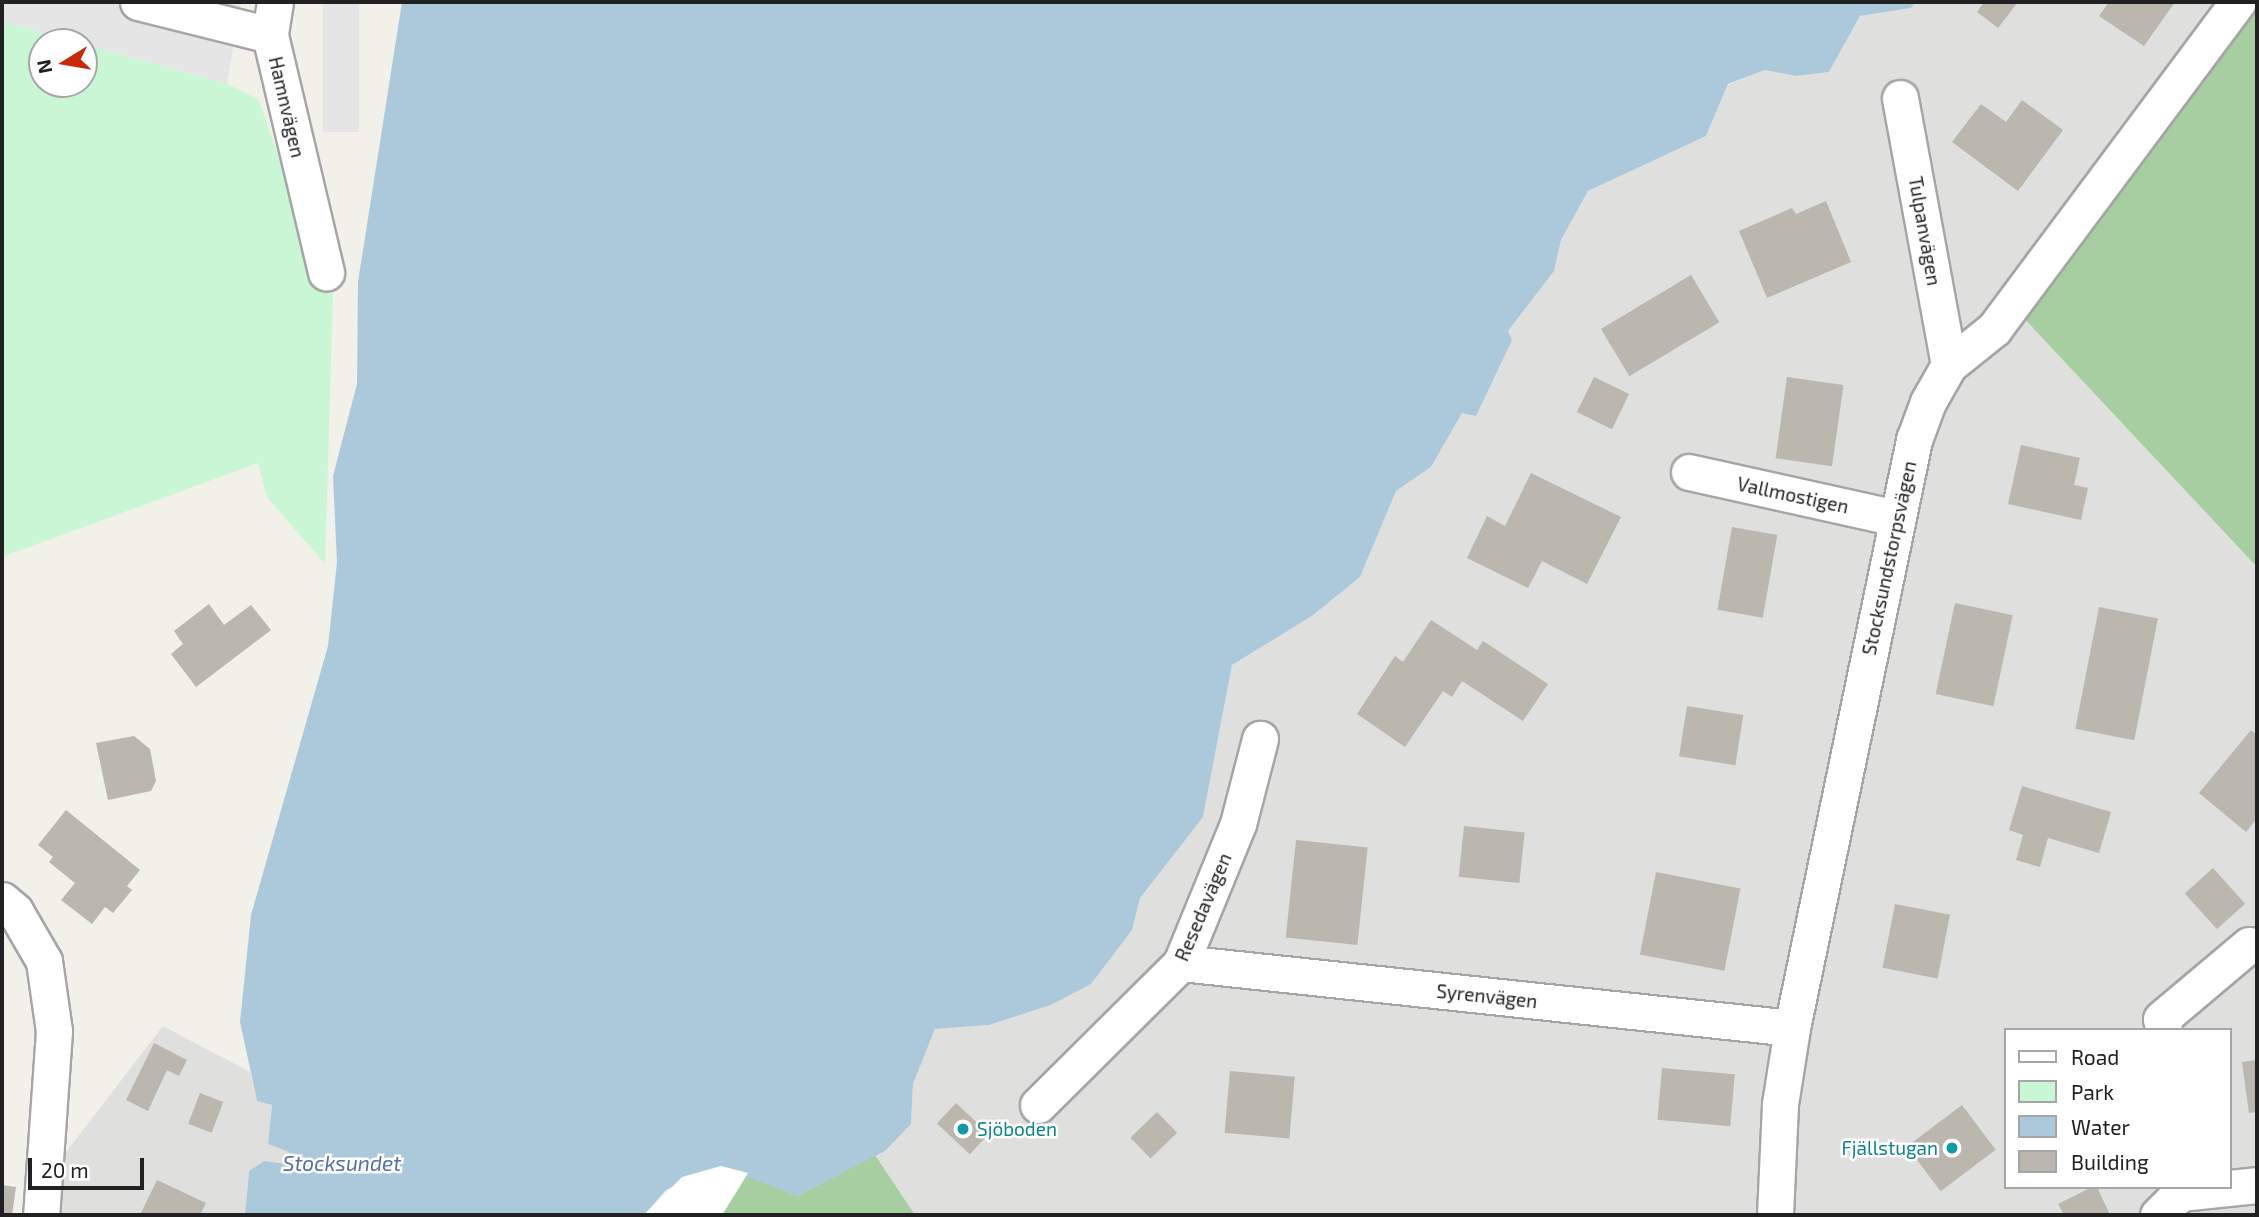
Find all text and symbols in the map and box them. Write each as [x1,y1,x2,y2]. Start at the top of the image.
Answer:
north arrow [28,28,98,98]
street label: Hamnvägen [264,54,310,160]
text: N [31,58,56,76]
street label: Tulpanvägen [1904,175,1946,287]
street label: Stocksundstorpsvägen [1857,459,1921,657]
street label: Vallmostigen [1735,472,1851,518]
street label: Resedavägen [1170,850,1236,964]
street label: Syrenvägen [1435,979,1539,1013]
legend [2004,1028,2231,1189]
text: Road [2071,1044,2119,1069]
text: Park [2071,1079,2114,1104]
text: Water [2071,1114,2130,1139]
place label: Sjöboden [977,1118,1057,1140]
marker: Sjöboden [955,1121,971,1137]
place label: Fjällstugan [1842,1137,1938,1159]
marker: Fjällstugan [1944,1140,1960,1156]
scale bar [32,1144,147,1188]
text: Building [2071,1149,2149,1174]
water label: Stocksundet [283,1150,401,1176]
text: 20 m [41,1157,89,1182]

